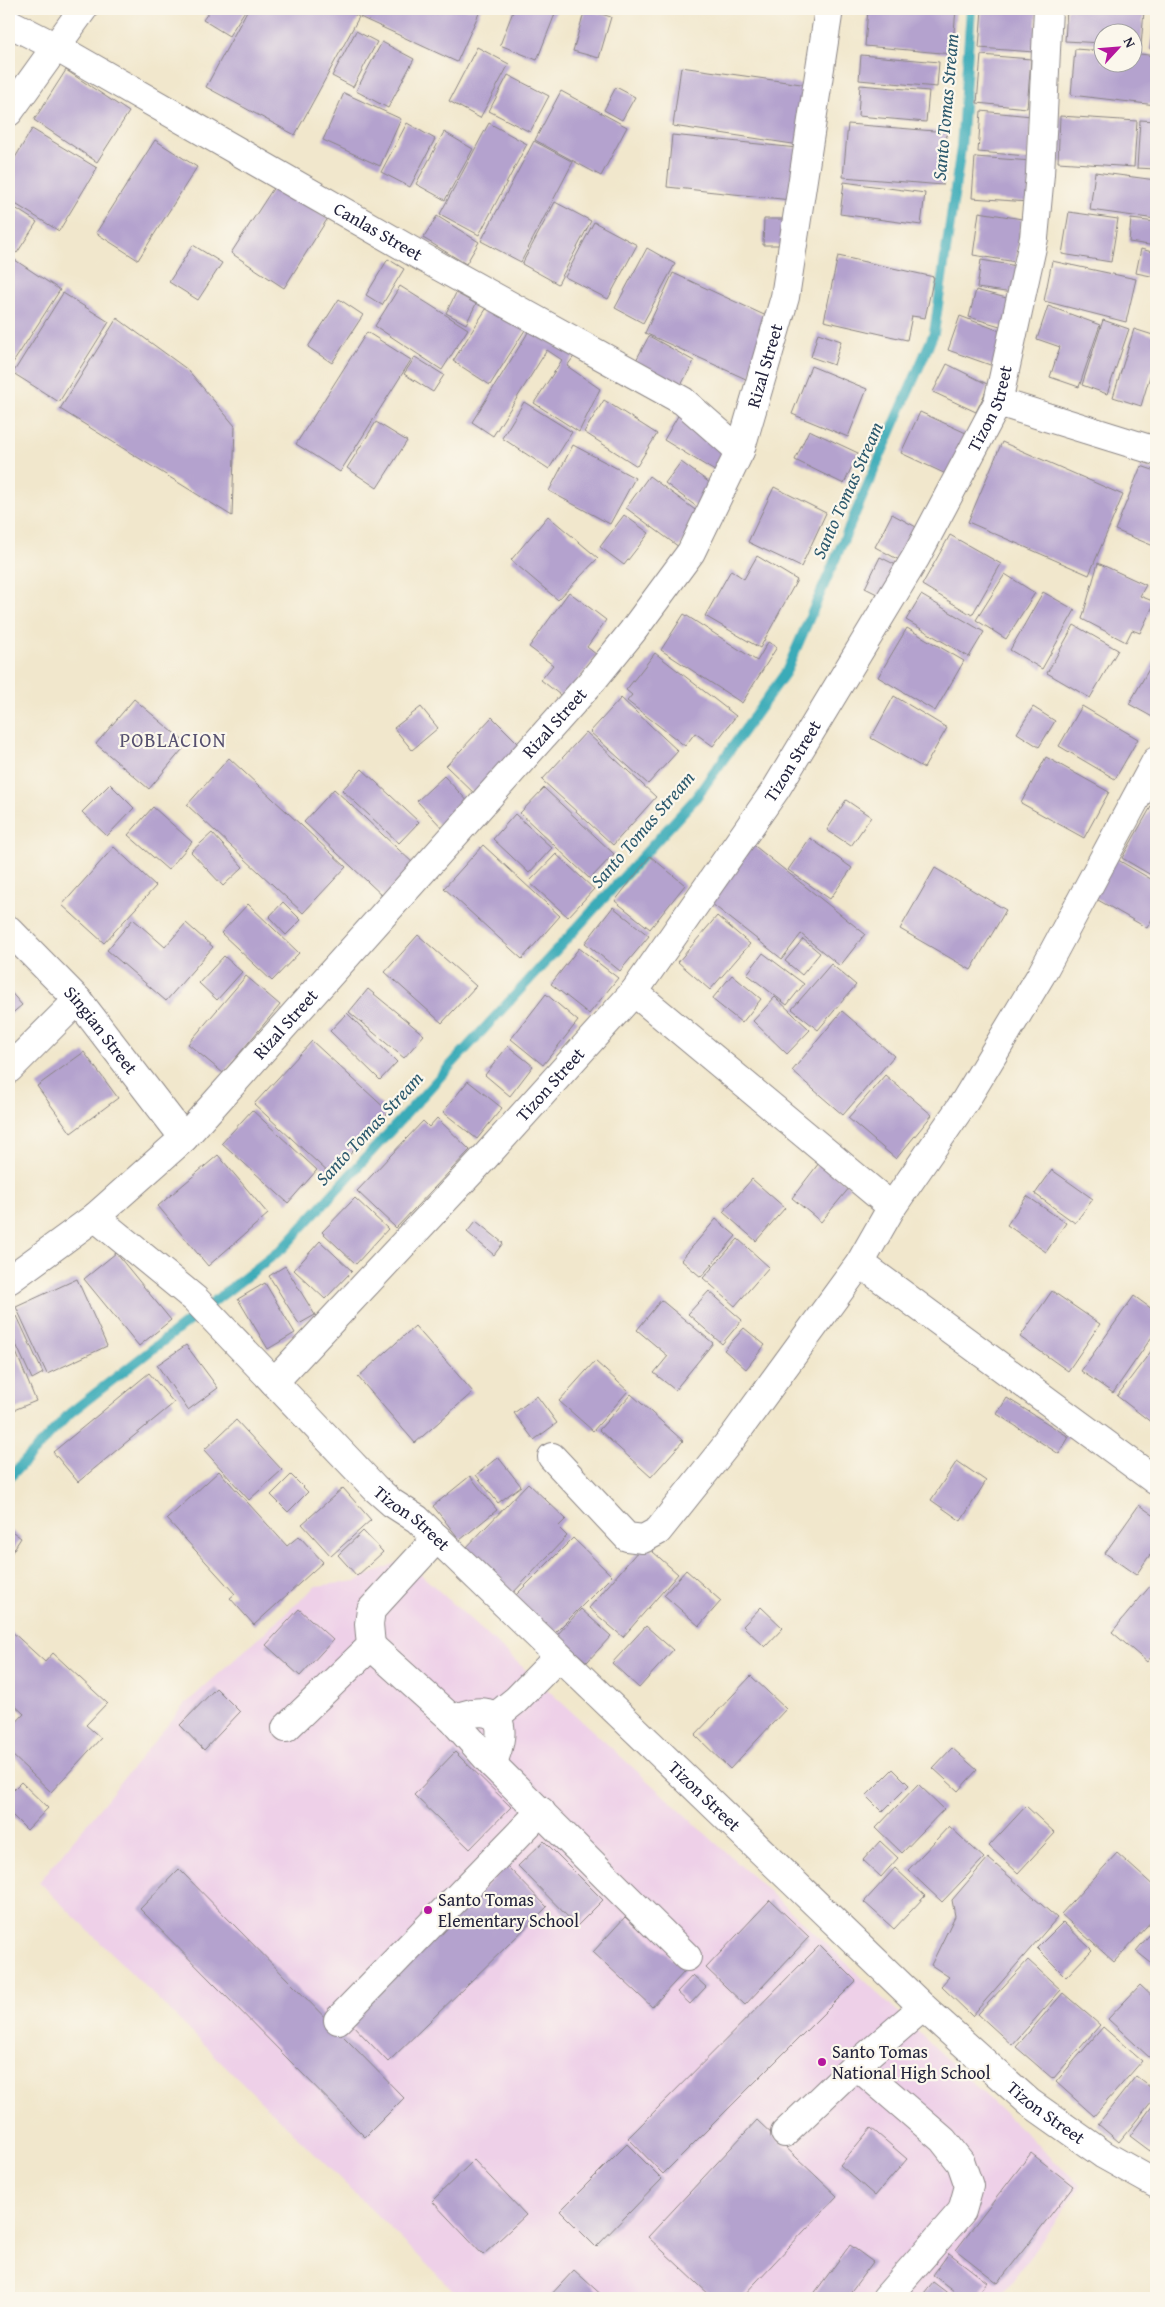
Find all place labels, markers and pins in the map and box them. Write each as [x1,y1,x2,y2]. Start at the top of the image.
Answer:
place label: Santo Tomas Elementary School [438,1886,579,1934]
marker: Santo Tomas Elementary School [422,1904,434,1916]
place label: Santo Tomas National High School [832,2038,991,2086]
marker: Santo Tomas National High School [816,2056,828,2068]

